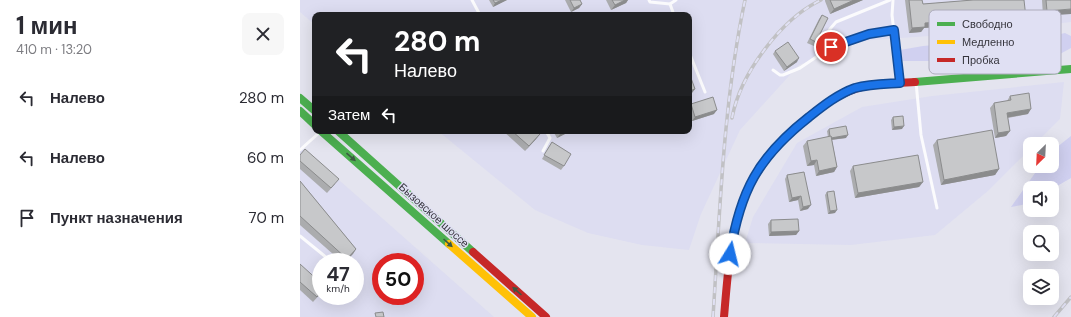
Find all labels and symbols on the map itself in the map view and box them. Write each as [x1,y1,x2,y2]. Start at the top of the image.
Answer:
legend [929,10,1061,74]
text: Свободно [962,17,1013,31]
pin [814,30,848,64]
text: Медленно [962,35,1014,49]
text: Пробка [962,53,1000,67]
north arrow [1023,137,1059,173]
one-way arrow [346,152,356,161]
street label: Бызовское шоссе [396,180,472,250]
position arrow [709,233,751,275]
one-way arrow [443,238,454,247]
speed limit sign: 50 [372,253,424,305]
one-way arrow [512,287,521,296]

